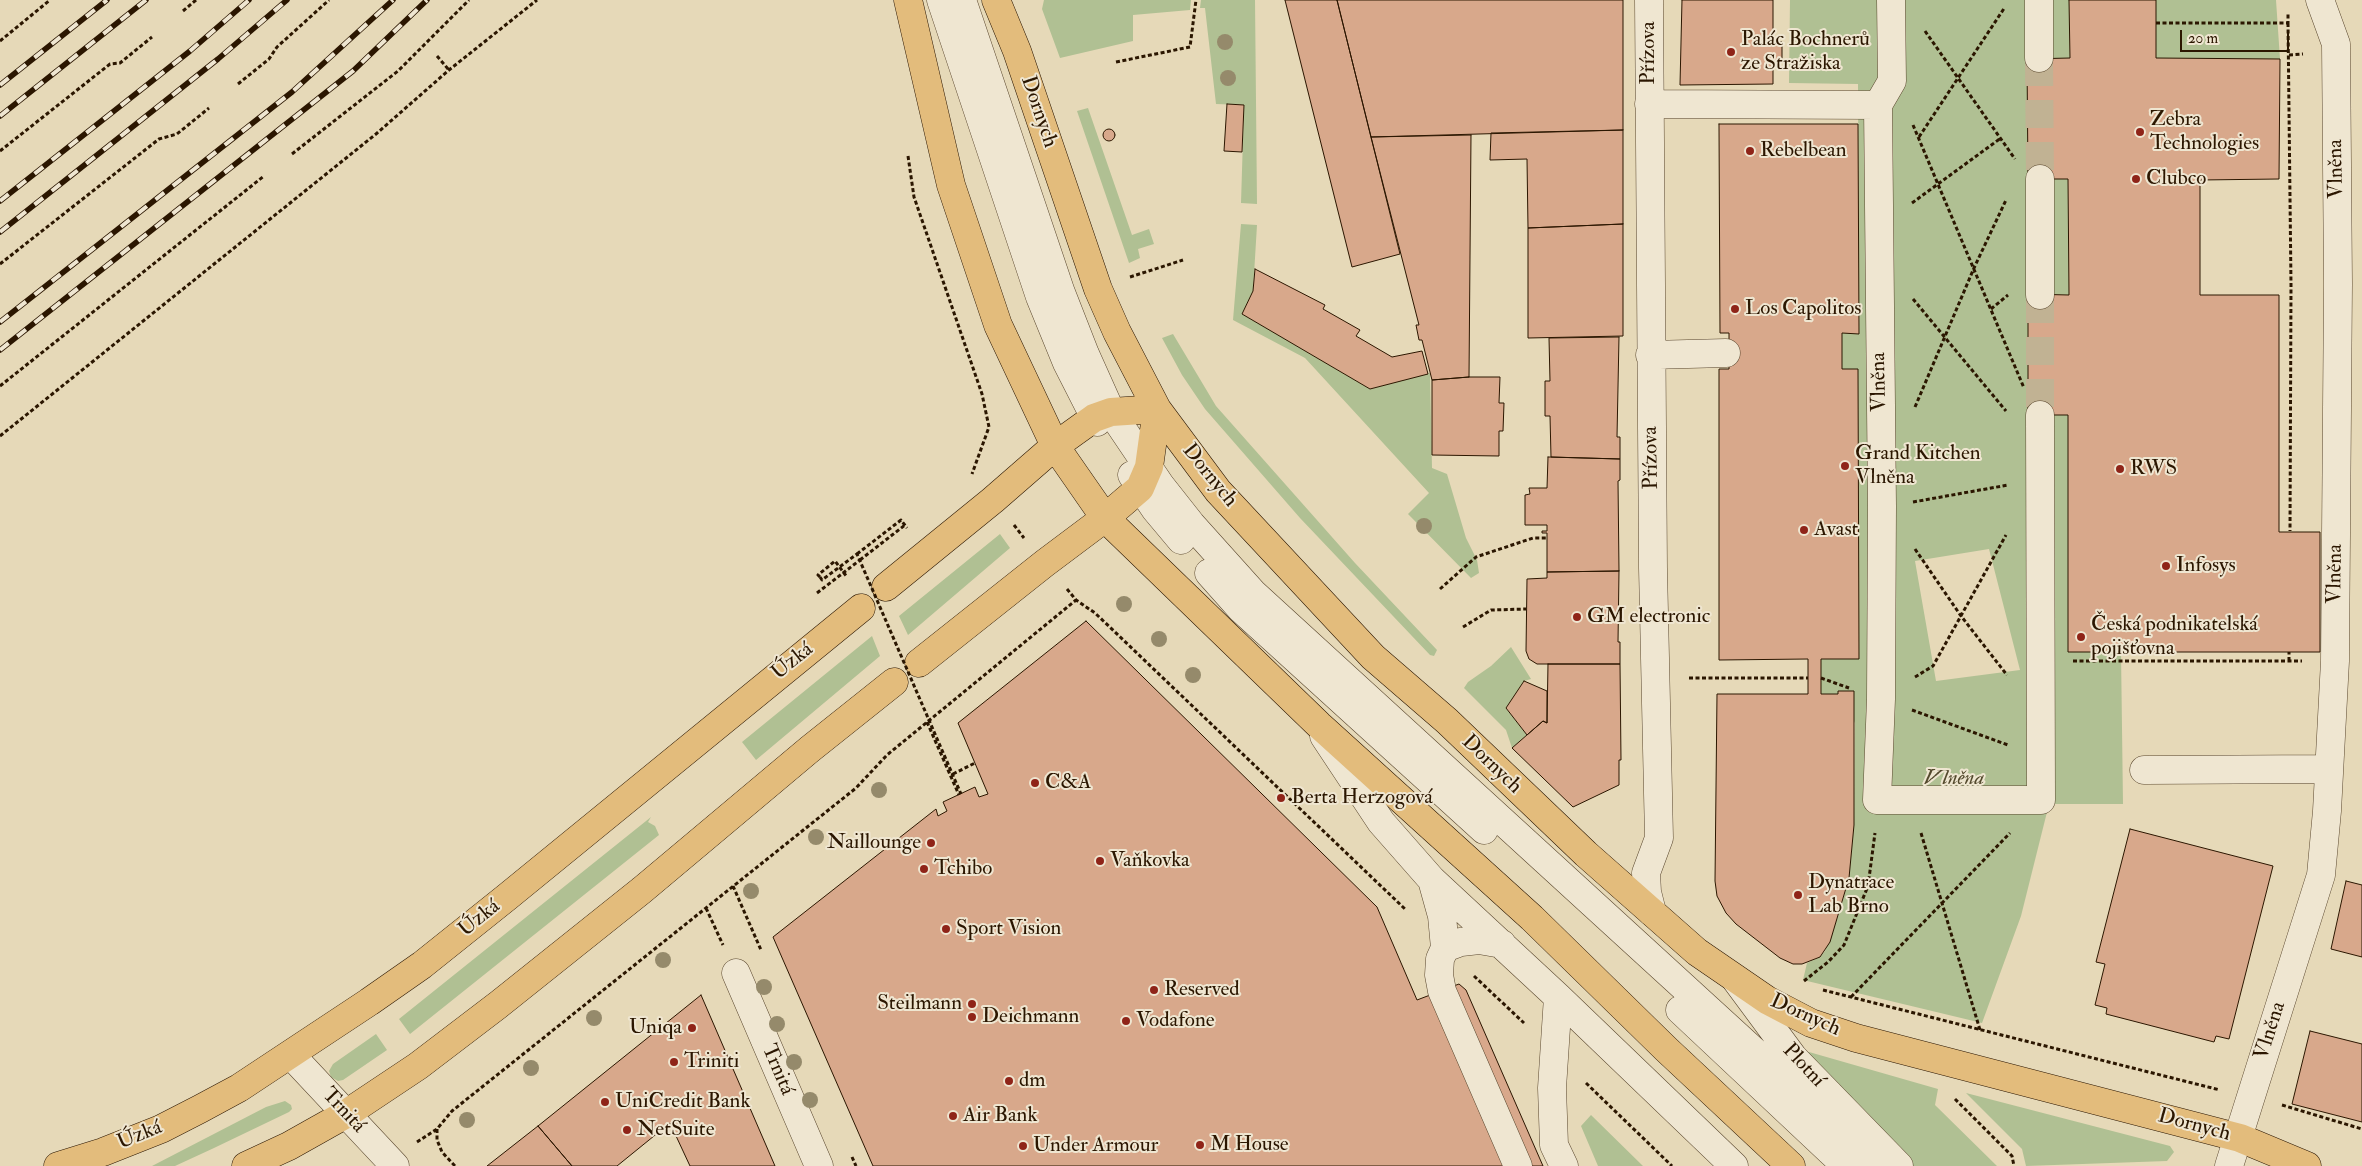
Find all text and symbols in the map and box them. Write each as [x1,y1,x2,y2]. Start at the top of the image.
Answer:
scale bar [2182,20,2291,52]
street label: Přízova [1636,21,1662,85]
place label: Palác Bochnerů ze Stražiska [1741,27,1870,77]
text: 20 m [2188,29,2218,48]
marker: Palác Bochnerů ze Stražiska [1725,46,1737,58]
street label: Dornych [1014,73,1062,151]
place label: Zebra Technologies [2150,107,2259,157]
marker: Zebra Technologies [2134,126,2146,138]
place label: Rebelbean [1760,138,1847,164]
street label: Vlněna [2324,139,2350,199]
marker: Rebelbean [1744,145,1756,157]
place label: Clubco [2146,166,2206,192]
marker: Clubco [2130,173,2142,185]
place label: Los Capolitos [1745,296,1861,322]
marker: Los Capolitos [1729,303,1741,315]
street label: Vlněna [1867,352,1893,412]
street label: Přízova [1639,426,1665,490]
street label: Dornych [1176,439,1242,513]
place label: Grand Kitchen Vlněna [1855,441,1981,491]
place label: RWS [2130,456,2177,482]
marker: Grand Kitchen Vlněna [1839,460,1851,472]
marker: RWS [2114,463,2126,475]
place label: Avast [1814,517,1858,543]
marker: Avast [1798,524,1810,536]
street label: Vlněna [2323,544,2349,604]
place label: Infosys [2176,553,2236,579]
marker: Infosys [2160,560,2172,572]
place label: GM electronic [1587,604,1710,630]
marker: GM electronic [1571,611,1583,623]
place label: Česká podnikatelská pojišťovna [2091,612,2258,662]
marker: Česká podnikatelská pojišťovna [2075,631,2087,643]
street label: Úzká [767,638,819,686]
street label: Dornych [1456,730,1526,800]
park label: Vlněna [1924,766,1984,792]
place label: C&A [1045,770,1091,796]
marker: C&A [1029,777,1041,789]
place label: Berta Herzogová [1291,785,1433,811]
marker: Berta Herzogová [1275,792,1287,804]
place label: Naillounge [827,830,921,856]
marker: Naillounge [925,837,937,849]
place label: Vaňkovka [1110,848,1190,874]
marker: Vaňkovka [1094,855,1106,867]
place label: Tchibo [934,856,992,882]
marker: Tchibo [918,863,930,875]
place label: Dynatrace Lab Brno [1808,870,1894,920]
marker: Dynatrace Lab Brno [1792,889,1804,901]
street label: Úzká [454,895,506,943]
place label: Sport Vision [956,916,1061,942]
marker: Sport Vision [940,923,952,935]
place label: Reserved [1164,977,1240,1003]
marker: Reserved [1148,984,1160,996]
street label: Dornych [1766,989,1844,1043]
place label: Steilmann [877,991,962,1017]
marker: Steilmann [966,998,978,1010]
street label: Vlněna [2250,999,2292,1063]
place label: Deichmann [982,1004,1079,1030]
place label: Vodafone [1136,1008,1215,1034]
marker: Deichmann [966,1011,978,1023]
place label: Uniqa [629,1015,682,1041]
marker: Vodafone [1120,1015,1132,1027]
marker: Uniqa [686,1022,698,1034]
street label: Plotní [1776,1039,1830,1093]
street label: Trnitá [755,1041,799,1099]
place label: Triniti [684,1049,739,1075]
marker: Triniti [668,1056,680,1068]
place label: dm [1019,1068,1046,1094]
marker: dm [1003,1075,1015,1087]
street label: Trnitá [316,1083,370,1139]
place label: UniCredit Bank [615,1089,750,1115]
marker: UniCredit Bank [599,1096,611,1108]
place label: Air Bank [963,1103,1037,1129]
street label: Dornych [2155,1104,2233,1148]
marker: Air Bank [947,1110,959,1122]
street label: Úzká [114,1116,166,1156]
place label: NetSuite [637,1117,714,1143]
marker: NetSuite [621,1124,633,1136]
place label: M House [1210,1132,1289,1158]
place label: Under Armour [1033,1133,1158,1159]
marker: M House [1194,1139,1206,1151]
marker: Under Armour [1017,1140,1029,1152]

